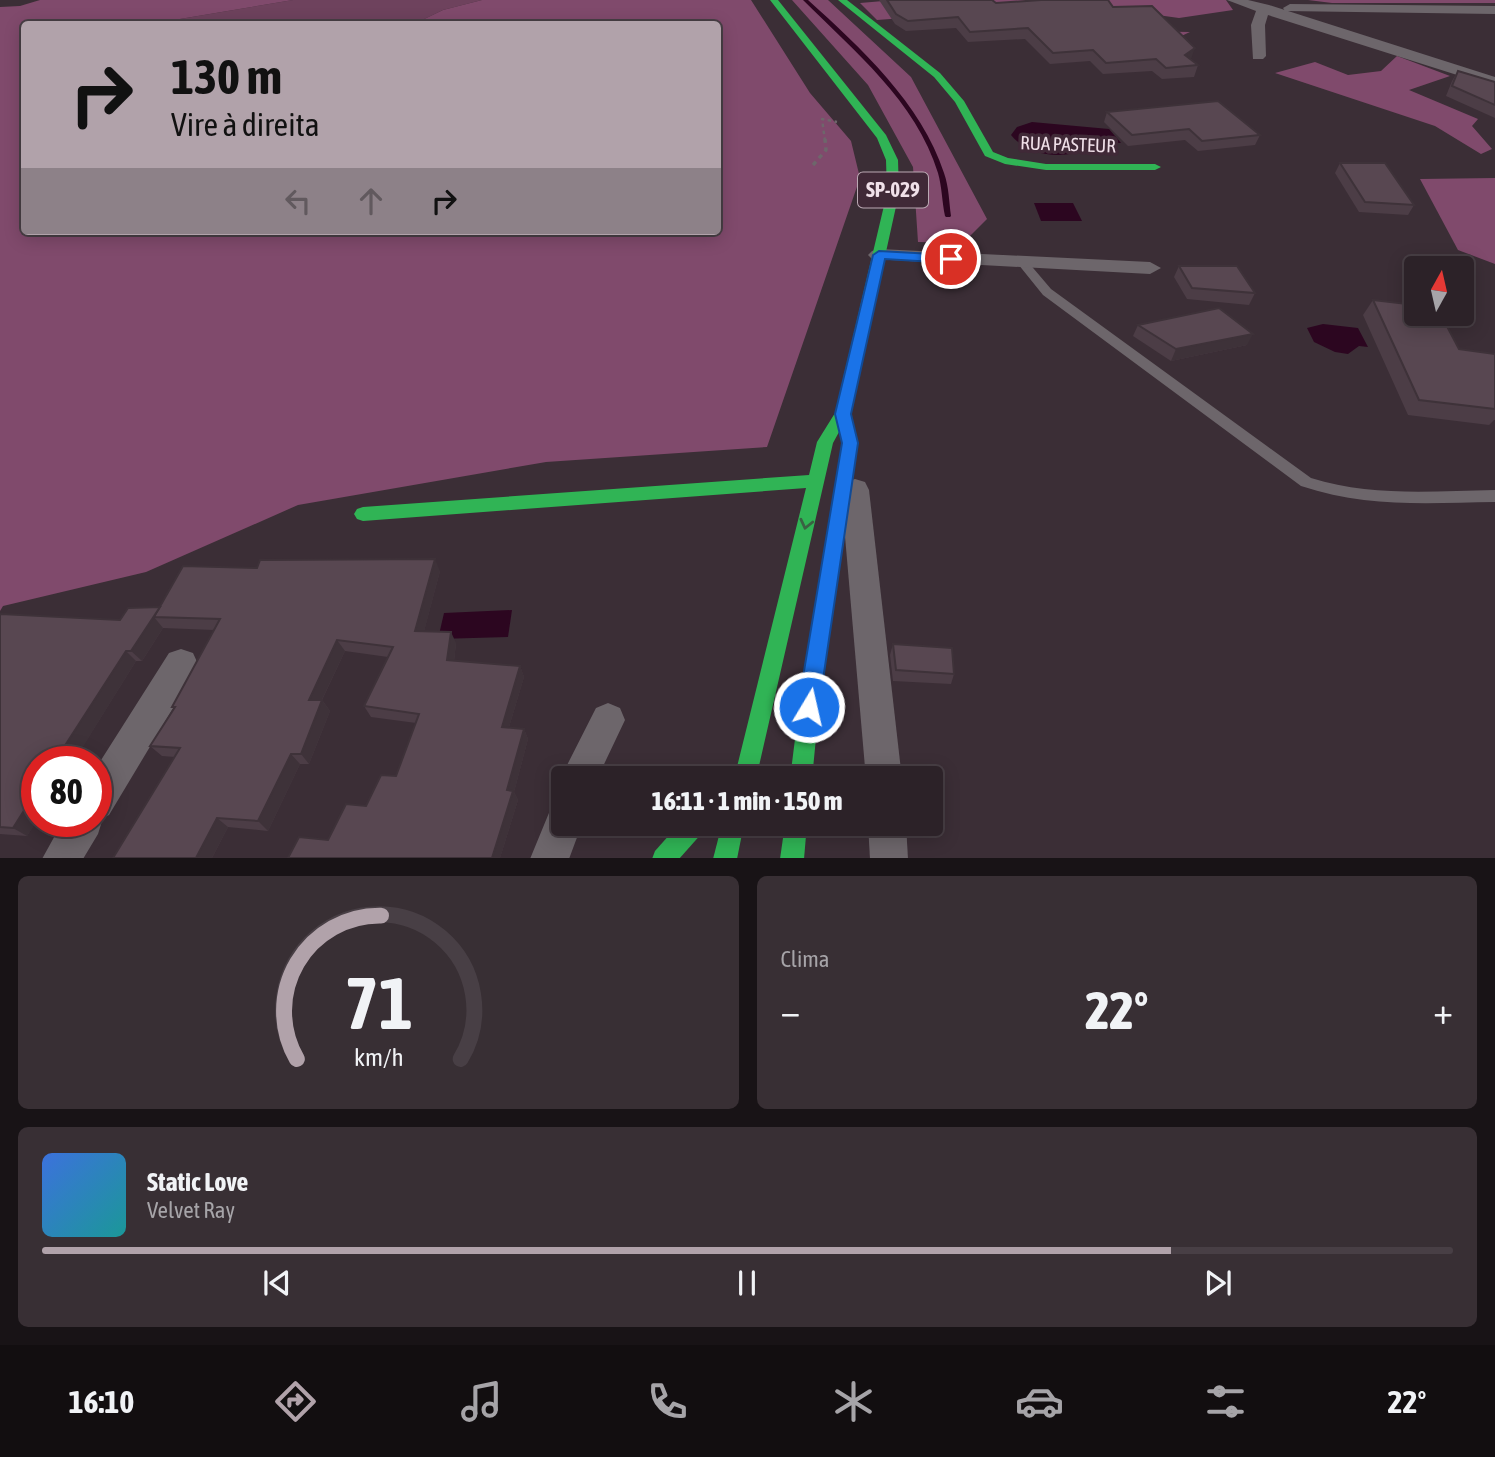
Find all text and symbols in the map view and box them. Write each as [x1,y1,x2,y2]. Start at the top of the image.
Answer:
text: 130 m [171,48,282,104]
icon: right [56,49,147,140]
text: Vire à direita [171,106,320,143]
street label: RUA PASTEUR [1020,131,1117,157]
road number: SP-029 [858,172,928,208]
icon: left [279,182,317,220]
icon: ahead [352,182,390,220]
icon: right [425,182,463,220]
pin [921,229,981,289]
icon: arrive [932,240,970,278]
north arrow [1404,256,1474,326]
map controls [1404,256,1474,326]
one-way arrow [799,518,814,530]
position arrow [772,670,846,744]
speed limit sign: 80 [21,746,112,837]
text: 16:11 · 1 min · 150 m [652,786,842,816]
text: Clima [781,946,830,972]
text: 71 [344,961,412,1044]
text: 22° [1085,980,1148,1040]
text: − [781,989,800,1032]
text: + [1433,989,1453,1032]
text: km/h [353,1042,403,1070]
text: Static Love [147,1167,248,1197]
text: Velvet Ray [147,1197,235,1223]
icon: previous [258,1264,296,1302]
icon: pause [728,1264,766,1302]
icon: next [1199,1264,1237,1302]
icon: directions [271,1377,320,1426]
icon: music [457,1377,506,1426]
icon: phone [643,1377,692,1426]
icon: climate [829,1377,878,1426]
icon: car [1015,1377,1064,1426]
icon: filters [1201,1377,1250,1426]
text: 16:10 [69,1383,134,1420]
text: 22° [1387,1383,1426,1420]

